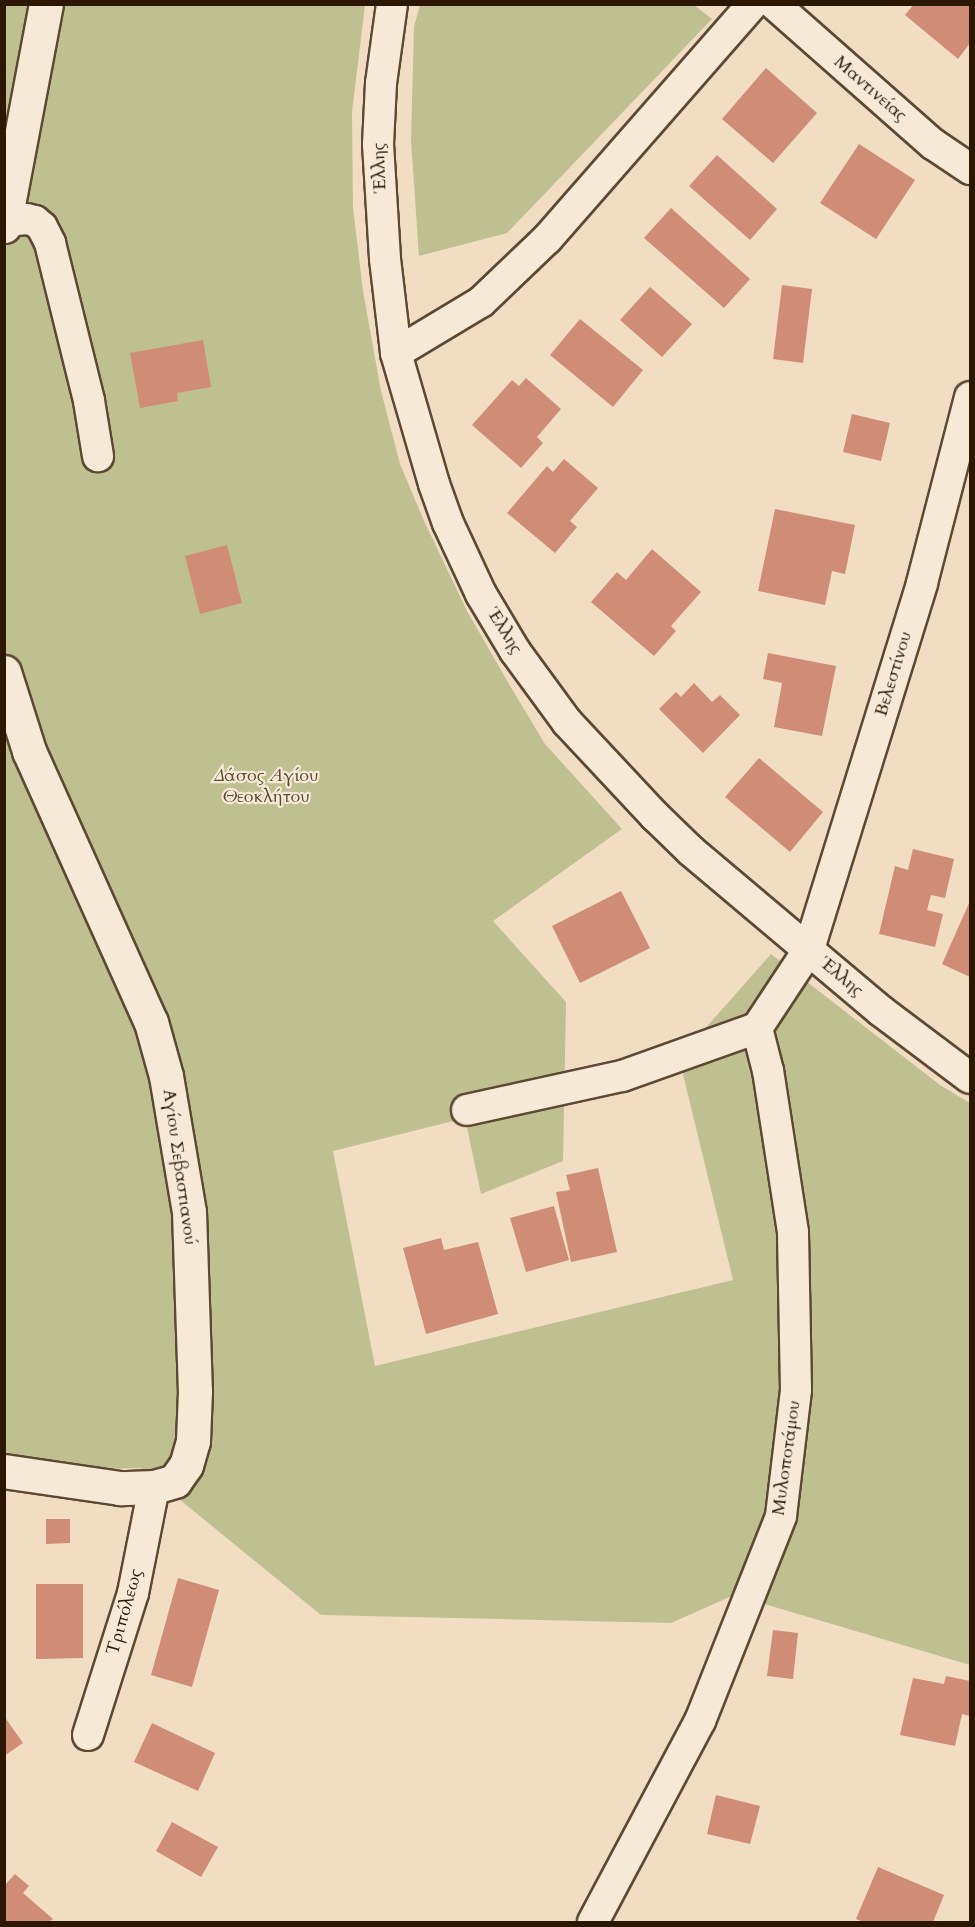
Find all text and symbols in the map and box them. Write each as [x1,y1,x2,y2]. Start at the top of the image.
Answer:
street label: Μαντινείας [829,51,911,127]
street label: Έλλης [368,142,392,194]
street label: Έλλης [482,604,526,658]
street label: Βελεστίνου [871,629,917,719]
park label: Δάσος Αγίου Θεοκλήτου [214,766,318,808]
street label: Έλλης [815,953,867,1001]
street label: Αγίου Σεβαστιανού [157,1088,201,1246]
street label: Μυλοποτάμου [768,1399,806,1517]
street label: Τριπόλεως [102,1566,148,1658]

